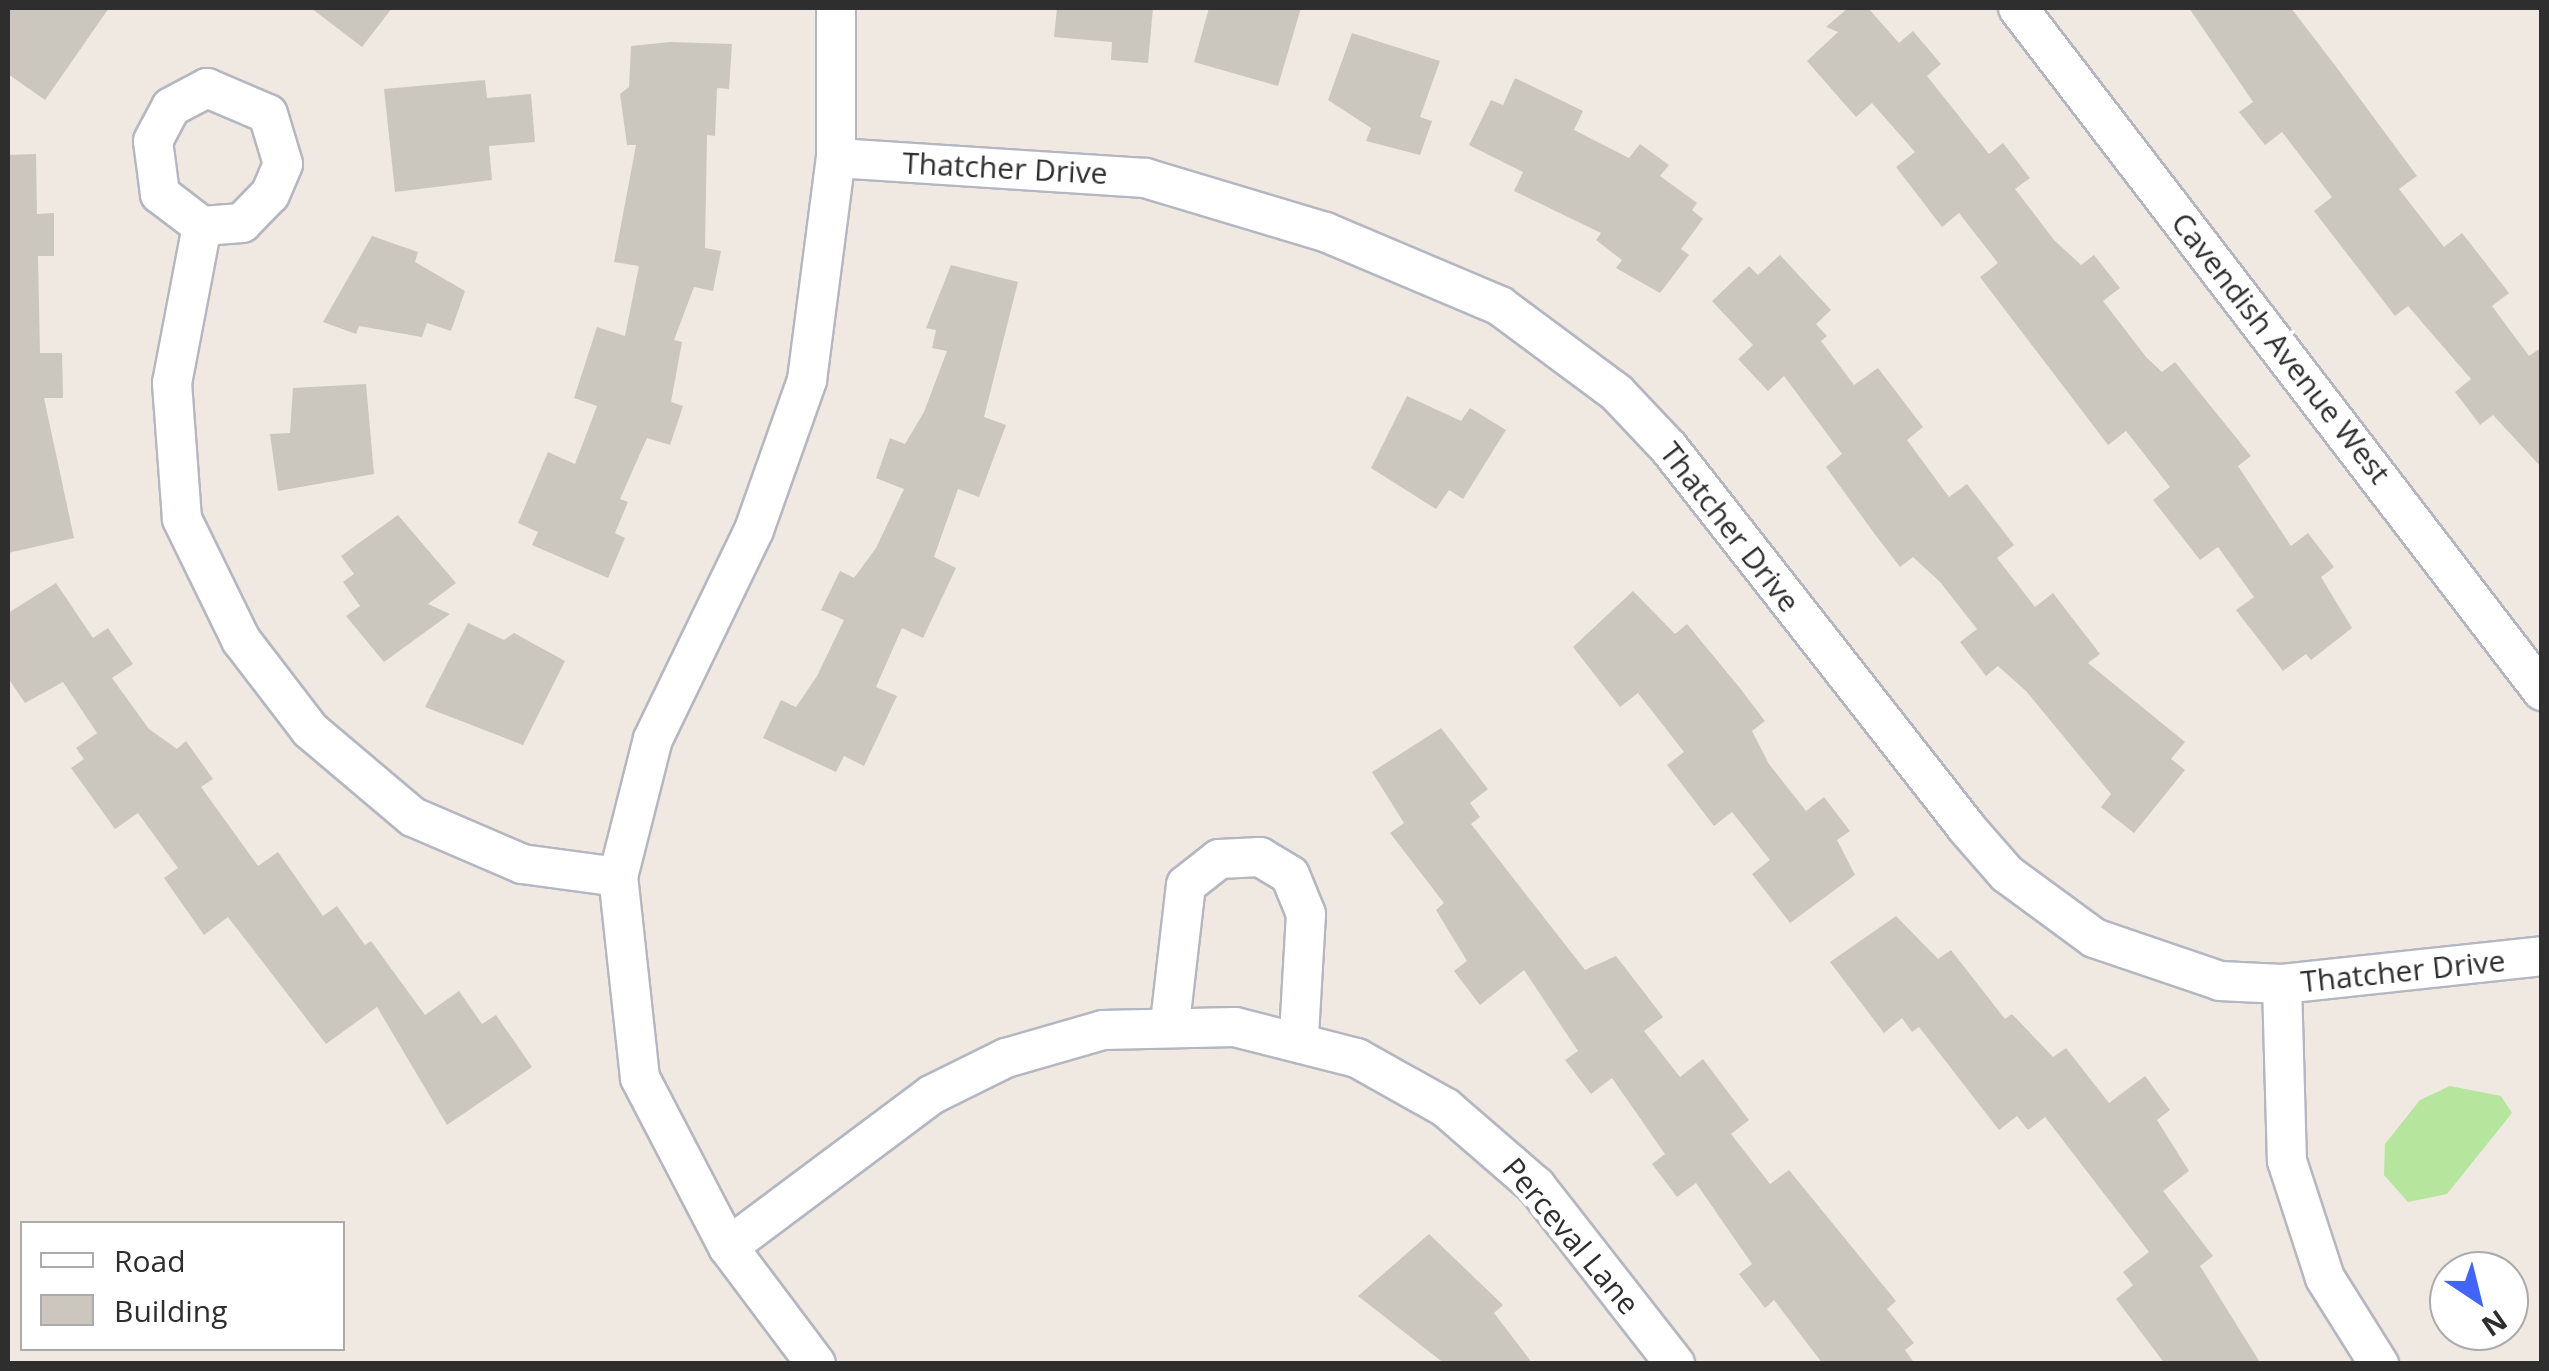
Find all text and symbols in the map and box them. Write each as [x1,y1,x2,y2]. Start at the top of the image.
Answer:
street label: Thatcher Drive [902,145,1108,191]
street label: Cavendish Avenue West [2164,205,2398,491]
street label: Thatcher Drive [1653,435,1807,619]
street label: Thatcher Drive [2299,942,2507,1000]
street label: Perceval Lane [1495,1151,1647,1321]
legend [20,1221,345,1351]
text: Road [114,1240,186,1281]
north arrow [2429,1251,2529,1351]
text: Building [114,1290,228,1331]
text: N [2475,1302,2515,1346]

